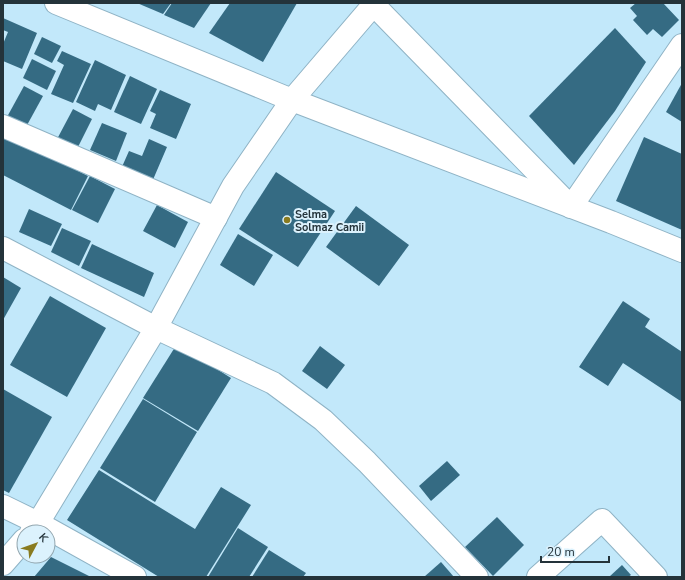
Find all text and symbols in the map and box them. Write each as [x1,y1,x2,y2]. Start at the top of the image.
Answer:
place label: Selma Solmaz Camii [295,207,364,235]
marker: Selma Solmaz Camii [282,215,292,225]
north arrow [16,524,56,564]
text: K [35,530,52,546]
scale bar [541,538,609,564]
text: 20 m [547,544,575,560]

